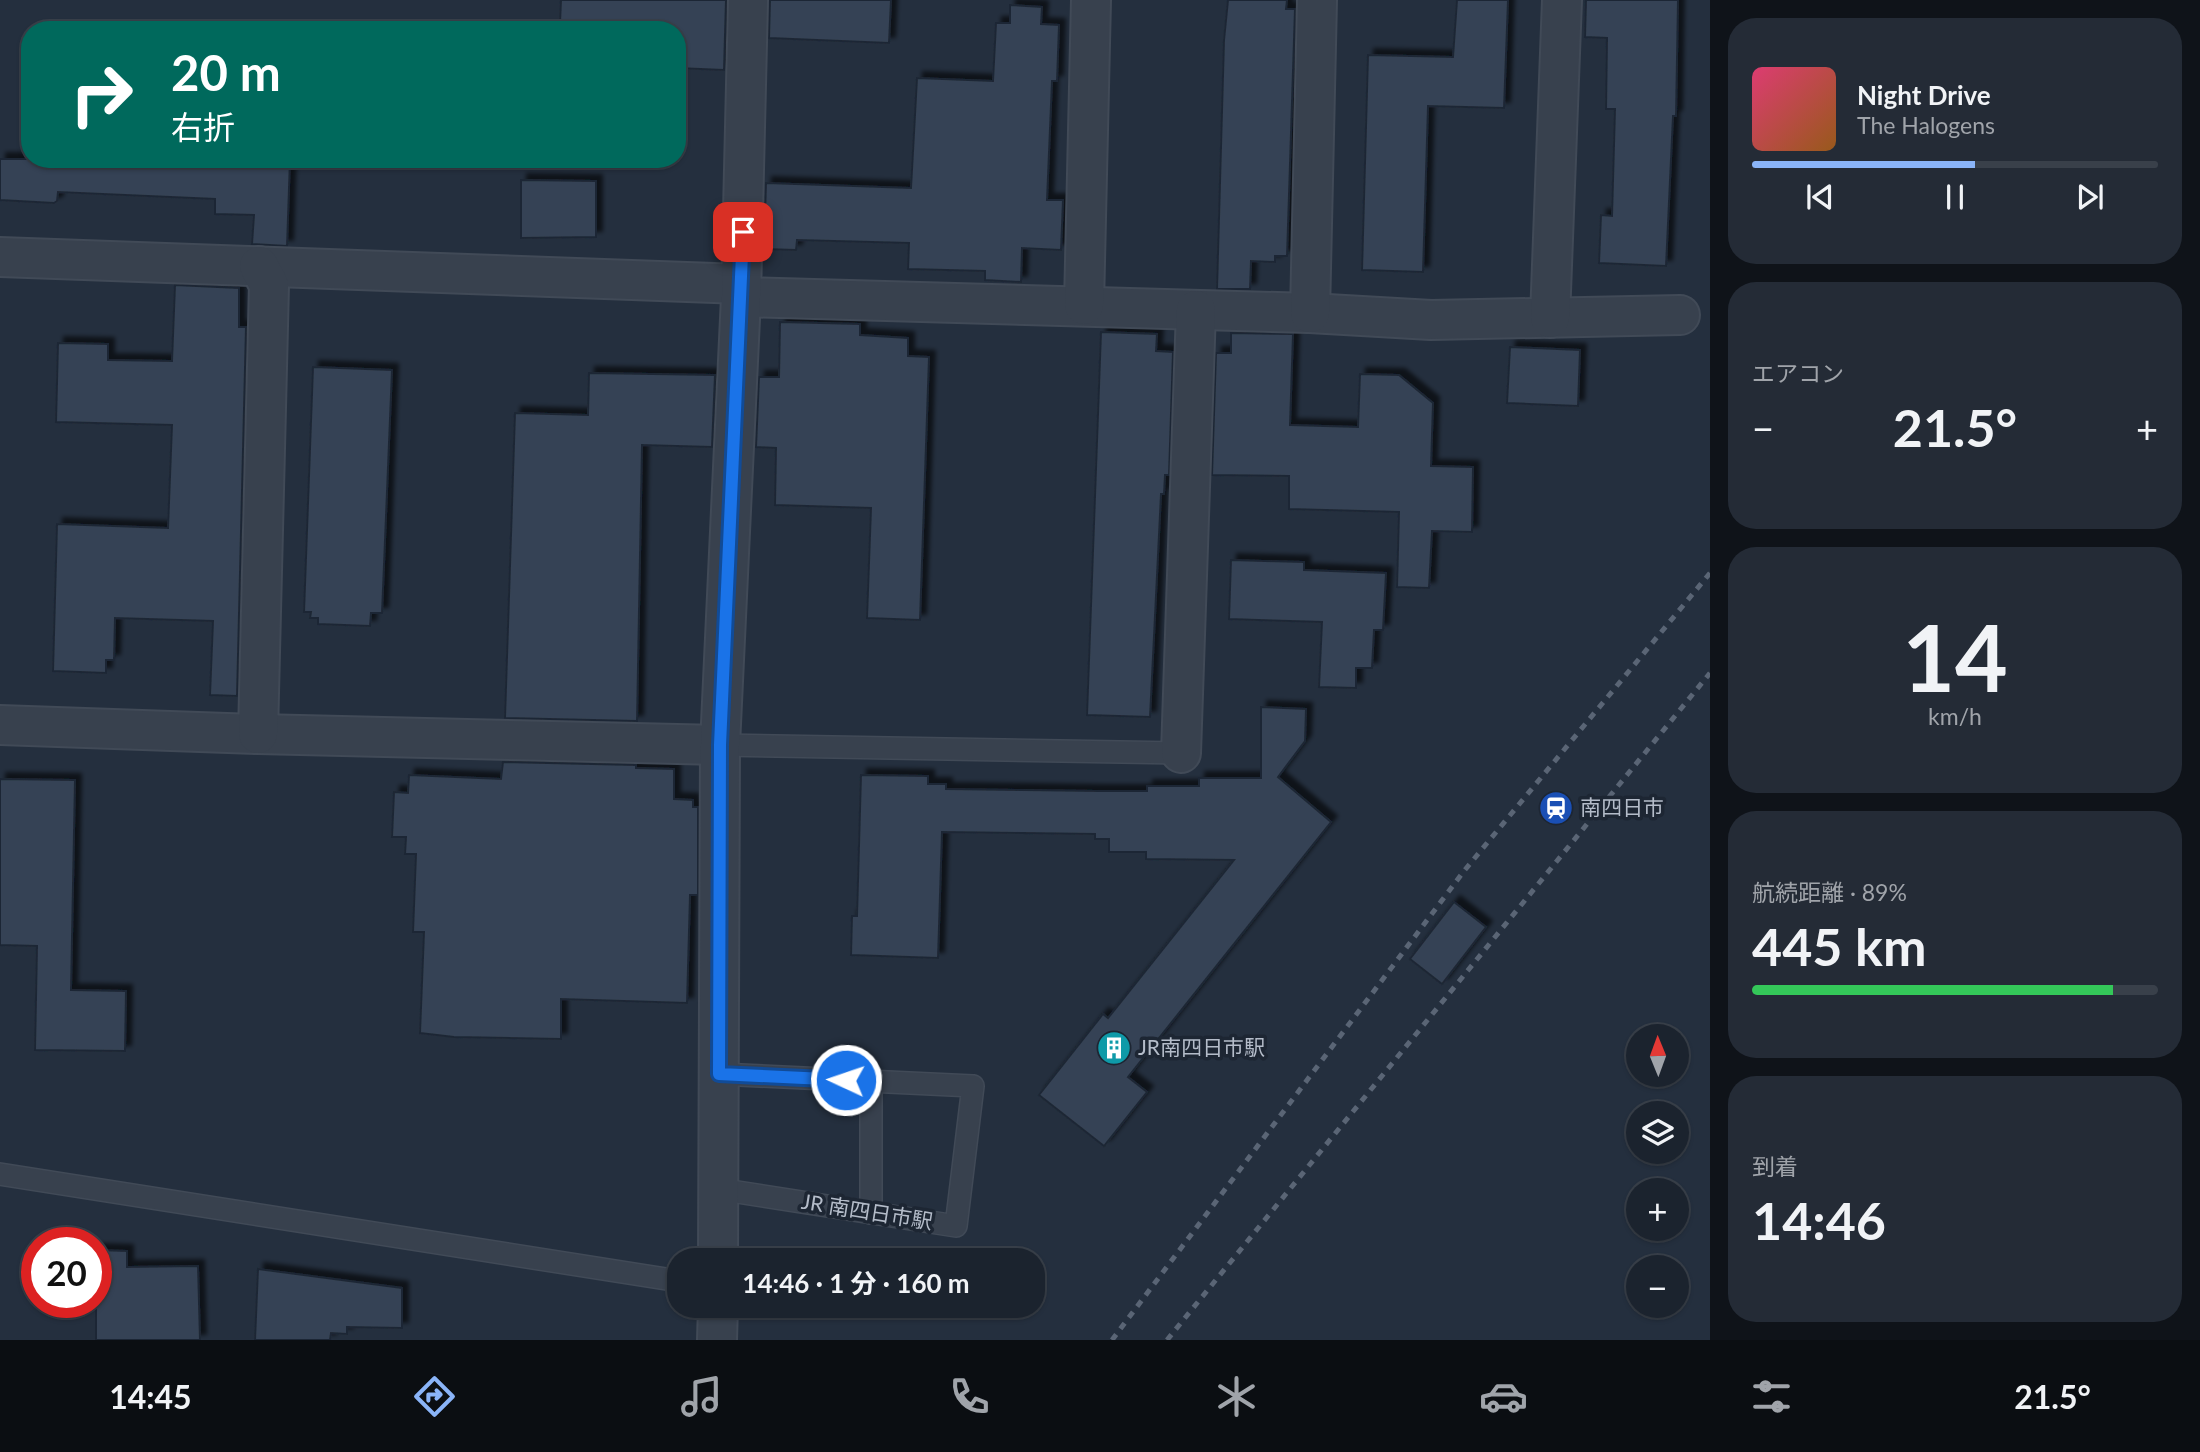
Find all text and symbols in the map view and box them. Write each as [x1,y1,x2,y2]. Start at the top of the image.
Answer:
text: 20 m [171,43,281,101]
icon: right [56,49,147,140]
text: Night Drive [1857,79,1991,111]
text: 右折 [171,107,235,146]
text: The Halogens [1857,111,1995,139]
icon: previous [1801,178,1839,216]
icon: pause [1936,178,1974,216]
icon: next [2071,178,2109,216]
pin [713,202,773,262]
icon: arrive [724,213,762,251]
text: エアコン [1752,359,1844,387]
text: 21.5° [1893,396,2017,458]
text: − [1752,405,1774,451]
text: + [2136,405,2158,451]
text: 14 [1902,602,2008,711]
text: km/h [1928,702,1982,730]
station icon: 南四日市 [1537,789,1575,827]
place label: 南四日市 [1580,794,1664,819]
text: 航続距離 · 89% [1752,878,1907,906]
text: 445 km [1752,915,1926,977]
north arrow [1626,1024,1689,1087]
map controls [1626,1024,1689,1318]
building icon: JR南四日市駅 [1095,1029,1133,1067]
place label: JR南四日市駅 [1138,1034,1265,1059]
position arrow [809,1043,883,1117]
button: layers [1626,1101,1689,1164]
text: 到着 [1752,1152,1798,1180]
button: + [1626,1178,1689,1241]
street label: JR 南四日市駅 [800,1188,935,1233]
text: 14:46 [1752,1189,1886,1251]
speed limit sign: 20 [21,1227,112,1318]
button: − [1626,1255,1689,1318]
text: 14:46 · 1 分 · 160 m [742,1267,970,1299]
icon: directions [410,1372,459,1421]
icon: music [677,1372,726,1421]
icon: phone [945,1372,994,1421]
icon: climate [1212,1372,1261,1421]
icon: car [1479,1372,1528,1421]
icon: filters [1747,1372,1796,1421]
text: 14:45 [109,1377,192,1416]
text: 21.5° [2014,1377,2091,1416]

